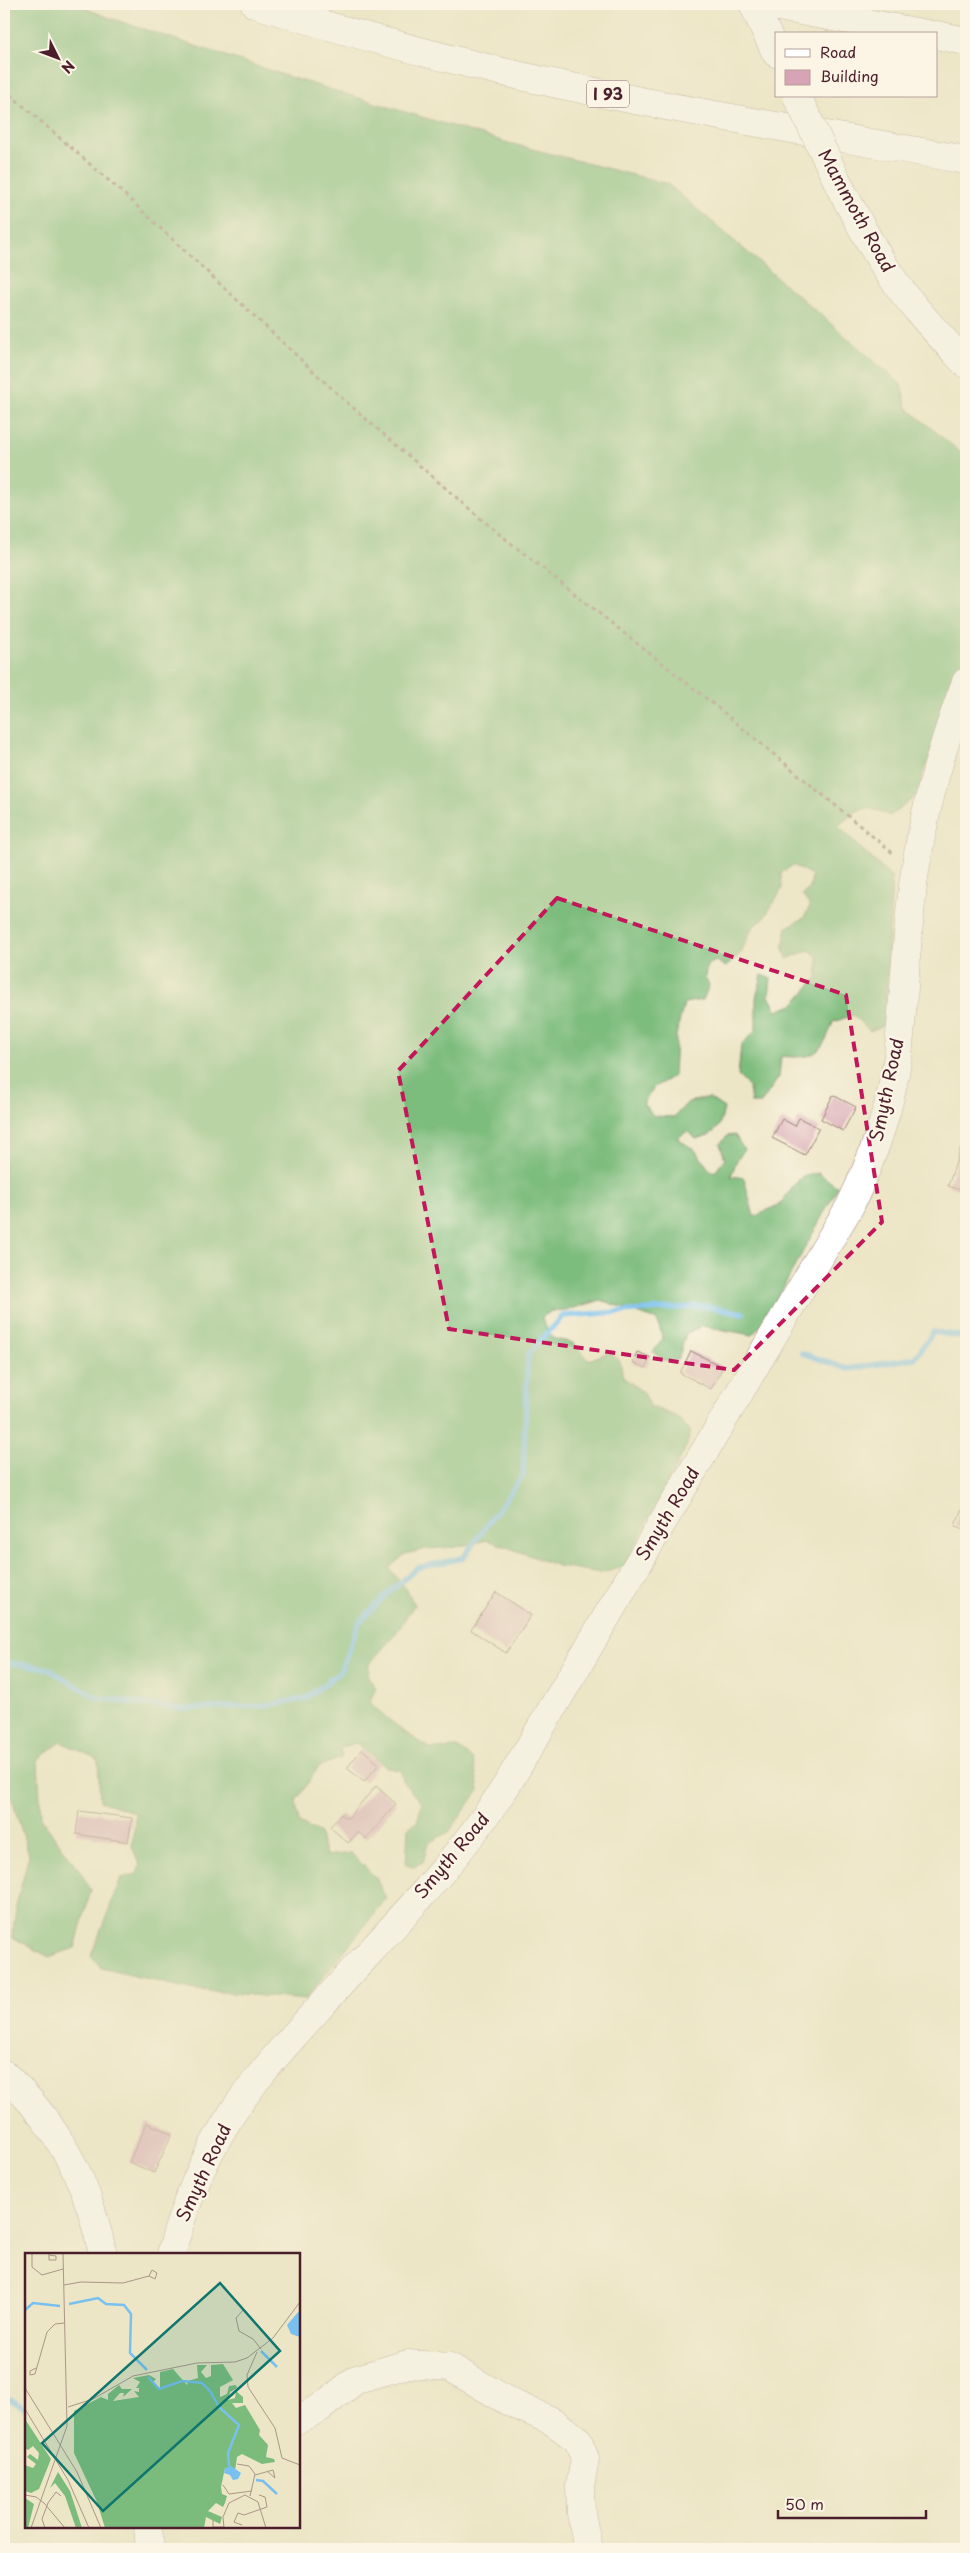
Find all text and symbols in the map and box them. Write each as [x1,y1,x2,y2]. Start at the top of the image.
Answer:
north arrow [32,32,82,82]
legend [775,32,938,98]
text: Road [820,40,856,63]
text: N [57,56,80,78]
text: Building [820,64,879,87]
road number: I 93 [587,80,629,108]
street label: Mammoth Road [812,144,902,277]
street label: Smyth Road [861,1035,910,1144]
street label: Smyth Road [628,1461,705,1565]
street label: Smyth Road [407,1806,495,1904]
street label: Smyth Road [168,2119,237,2226]
inset map [25,2253,300,2528]
scale bar [778,2488,925,2520]
text: 50 m [785,2492,824,2515]

